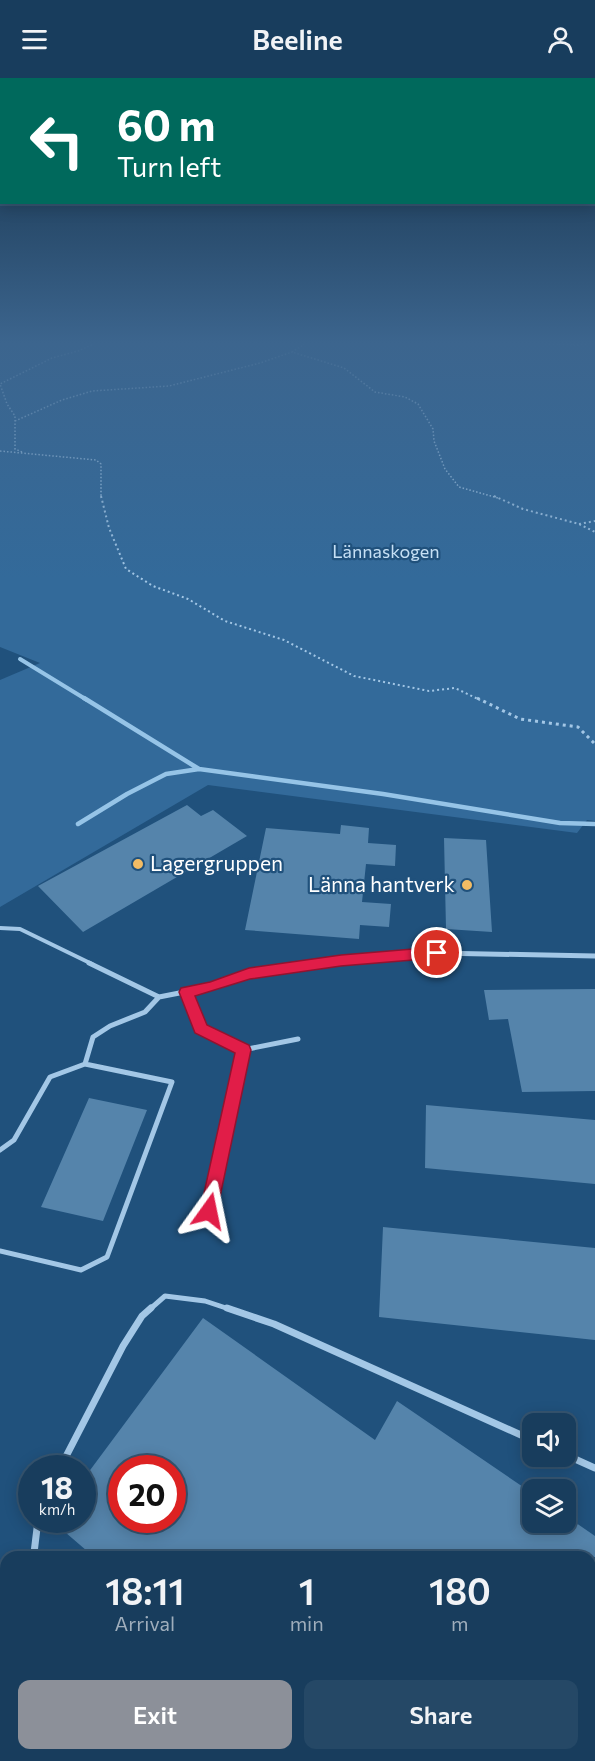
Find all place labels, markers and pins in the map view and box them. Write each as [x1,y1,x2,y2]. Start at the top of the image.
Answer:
place label: Lagergruppen [150,850,283,875]
marker: Lagergruppen [131,857,145,871]
place label: Länna hantverk [308,871,455,896]
marker: Länna hantverk [460,878,474,892]
pin [411,927,462,978]

